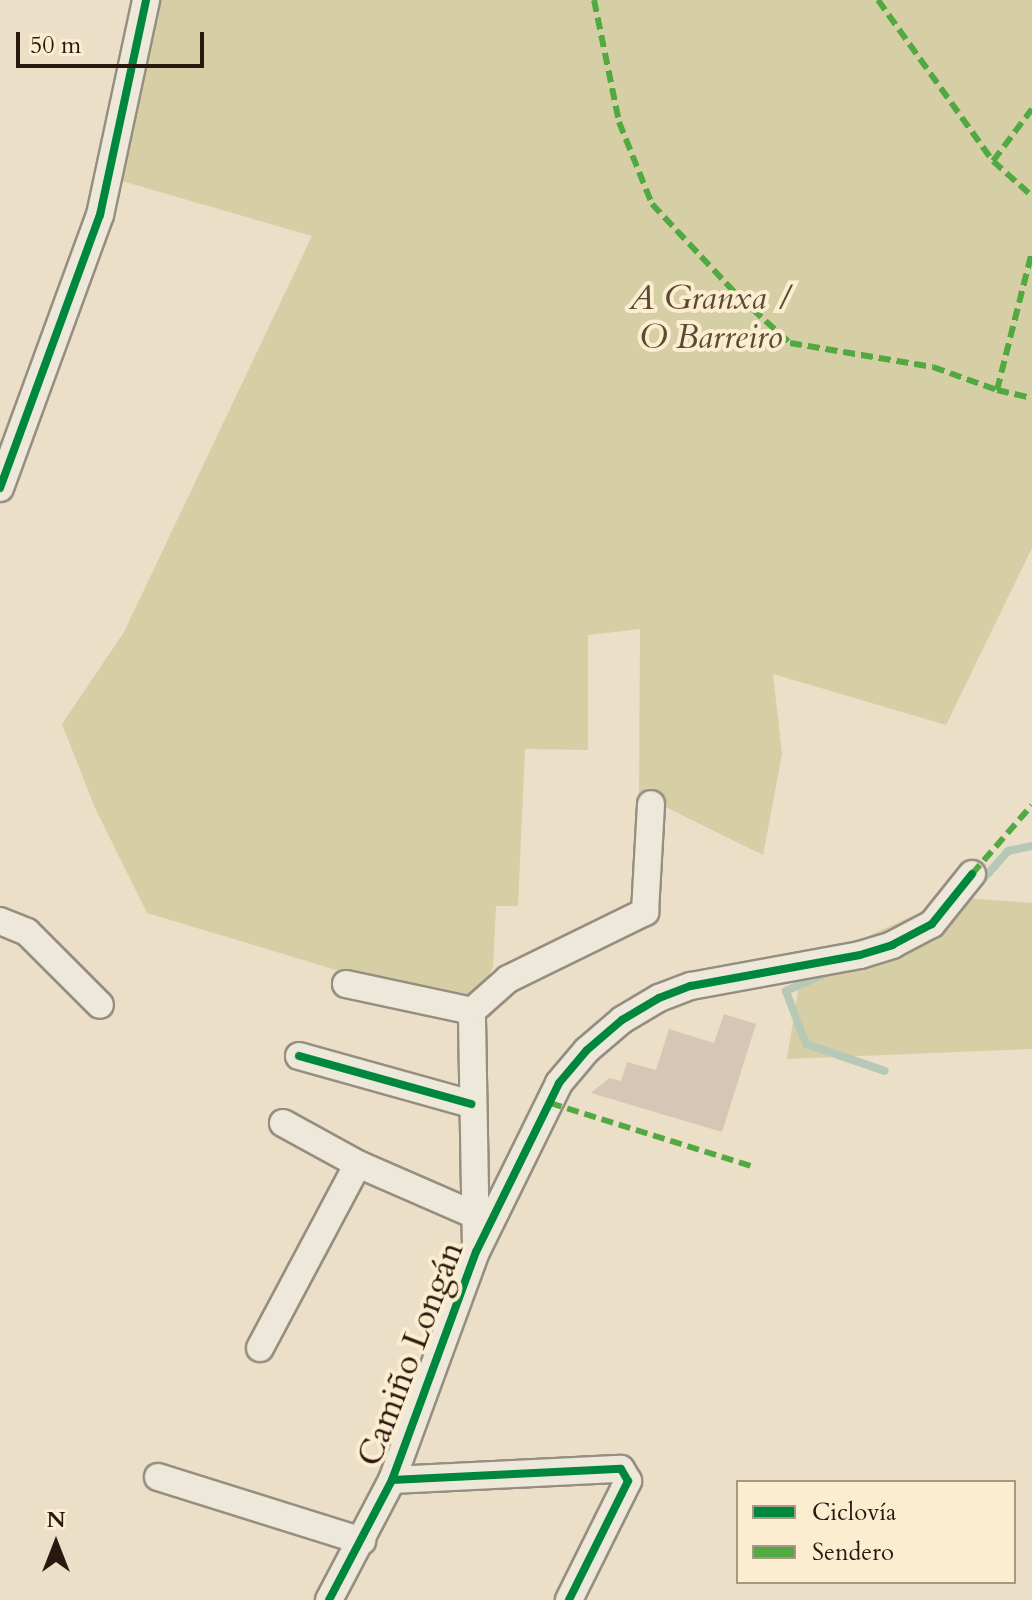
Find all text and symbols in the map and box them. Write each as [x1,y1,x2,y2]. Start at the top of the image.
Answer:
scale bar [20,16,208,66]
text: 50 m [30,29,81,62]
park label: A Granxa / O Barreiro [629,278,793,358]
street label: Camiño Longán [349,1236,473,1472]
legend [736,1480,1016,1584]
text: Ciclovía [812,1496,896,1529]
north arrow [16,1504,96,1584]
text: N [46,1505,66,1535]
text: Sendero [812,1536,894,1569]

